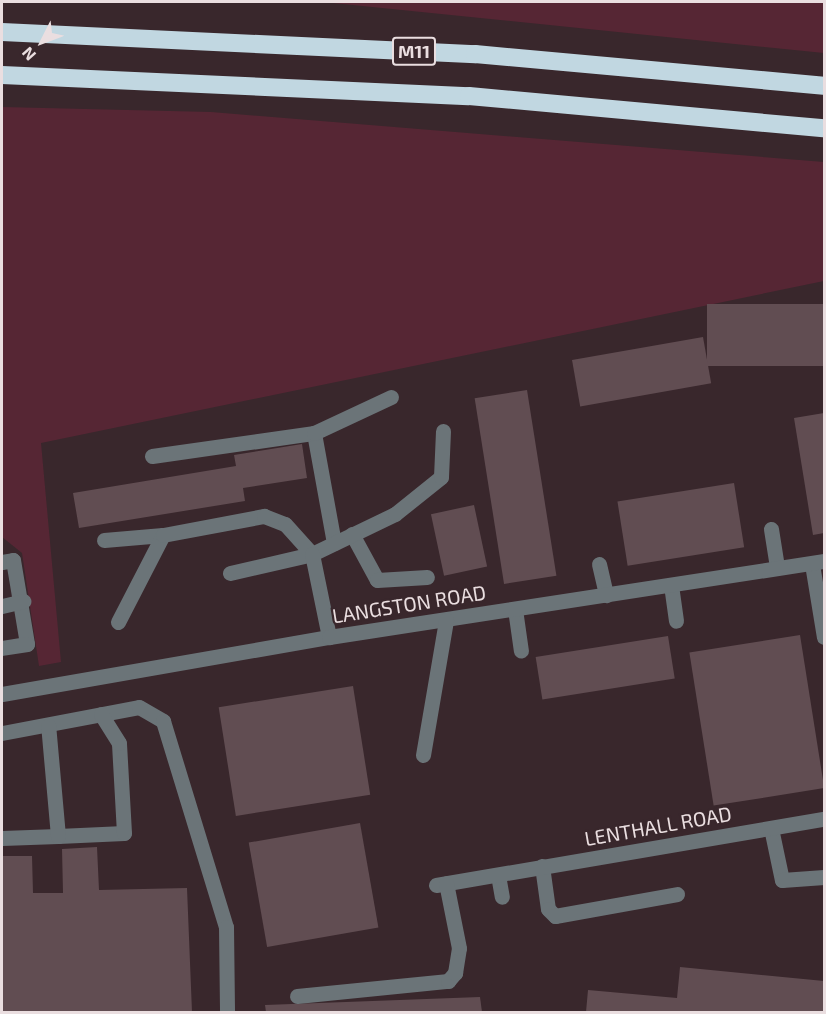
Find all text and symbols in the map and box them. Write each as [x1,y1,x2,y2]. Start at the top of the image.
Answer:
north arrow [12,12,72,72]
road number: M11 [392,36,436,66]
text: N [17,44,39,65]
street label: LANGSTON ROAD [330,580,488,628]
street label: LENTHALL ROAD [582,801,734,851]

